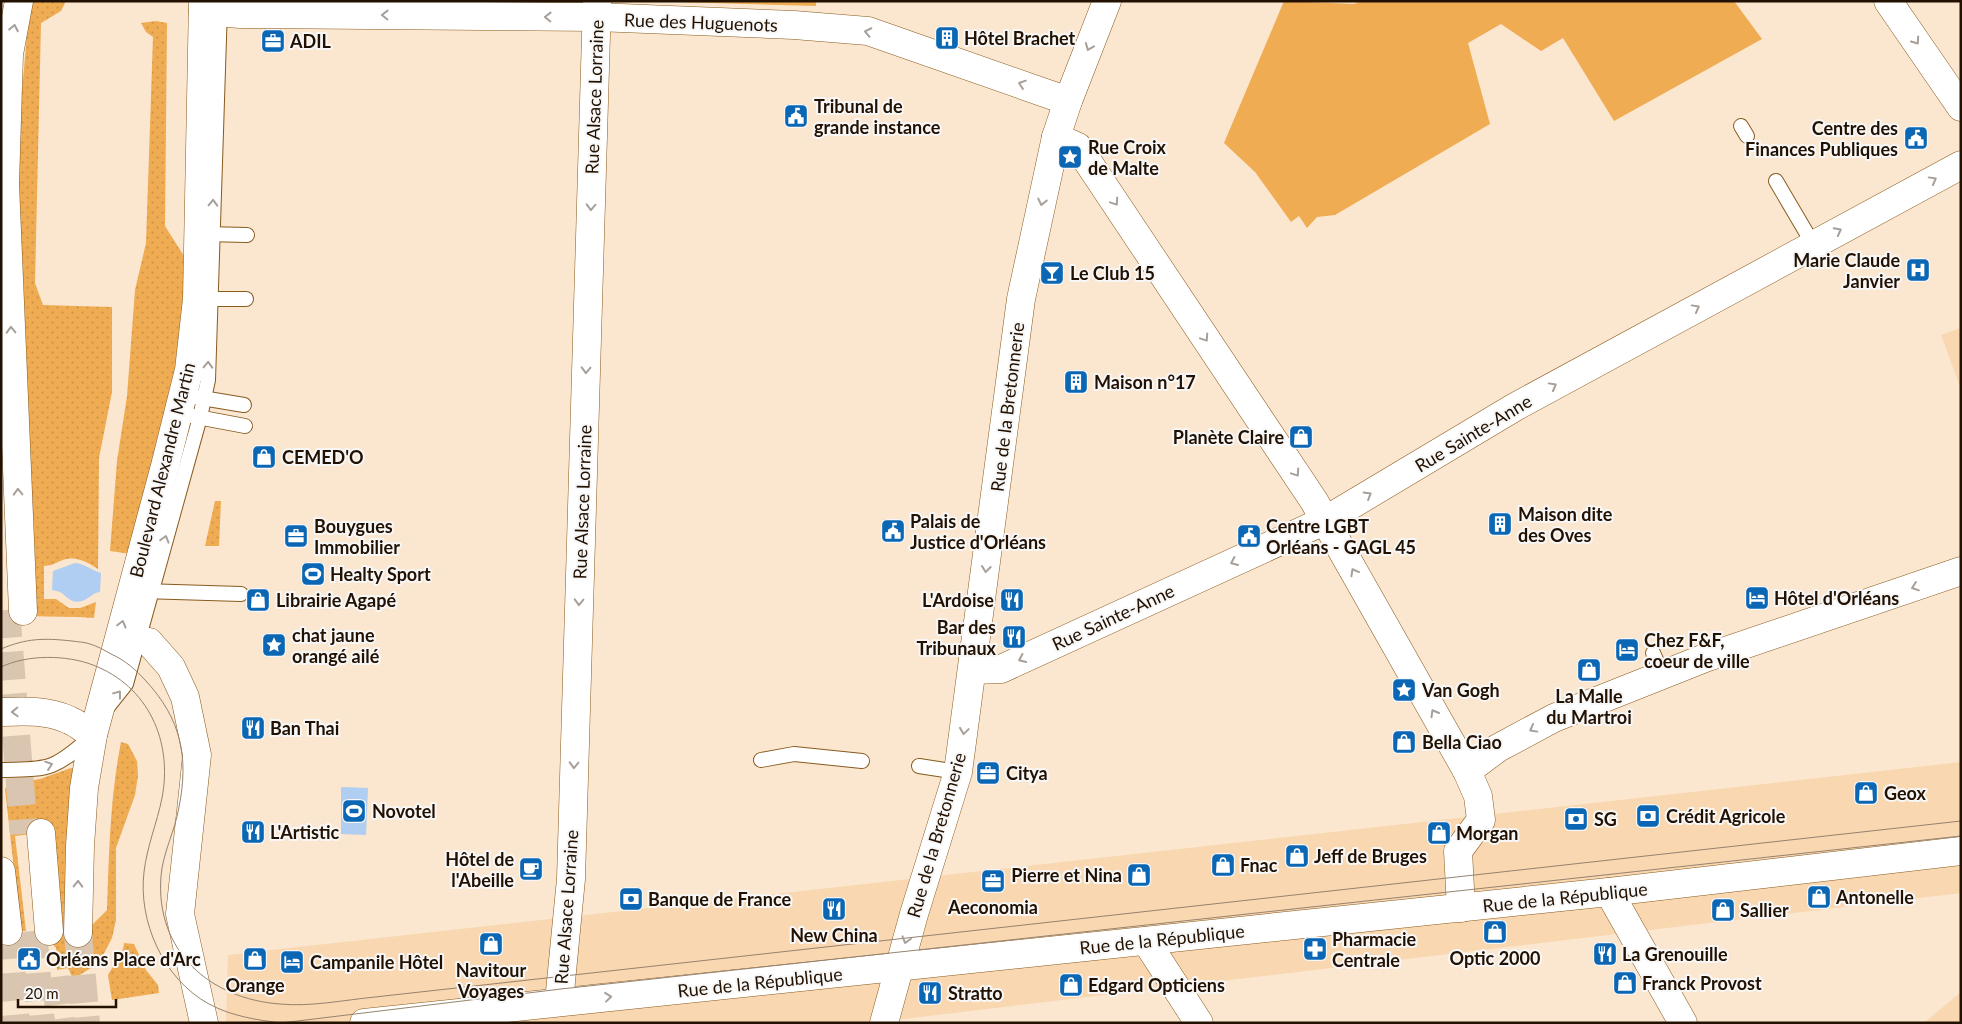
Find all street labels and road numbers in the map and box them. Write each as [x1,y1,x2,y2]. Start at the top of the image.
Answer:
street label: Rue des Huguenots [624,8,778,36]
street label: Rue Alsace Lorraine [580,19,608,175]
street label: Rue de la Bretonnerie [986,321,1028,493]
street label: Boulevard Alexandre Martin [125,360,199,580]
street label: Rue Sainte-Anne [1411,390,1535,476]
street label: Rue Alsace Lorraine [568,424,596,580]
street label: Rue Sainte-Anne [1048,579,1178,655]
street label: Rue de la Bretonnerie [902,750,970,920]
street label: Rue Alsace Lorraine [550,829,582,985]
street label: Rue de la République [1481,877,1649,917]
street label: Rue de la République [1078,919,1246,959]
street label: Rue de la République [676,962,844,1002]

